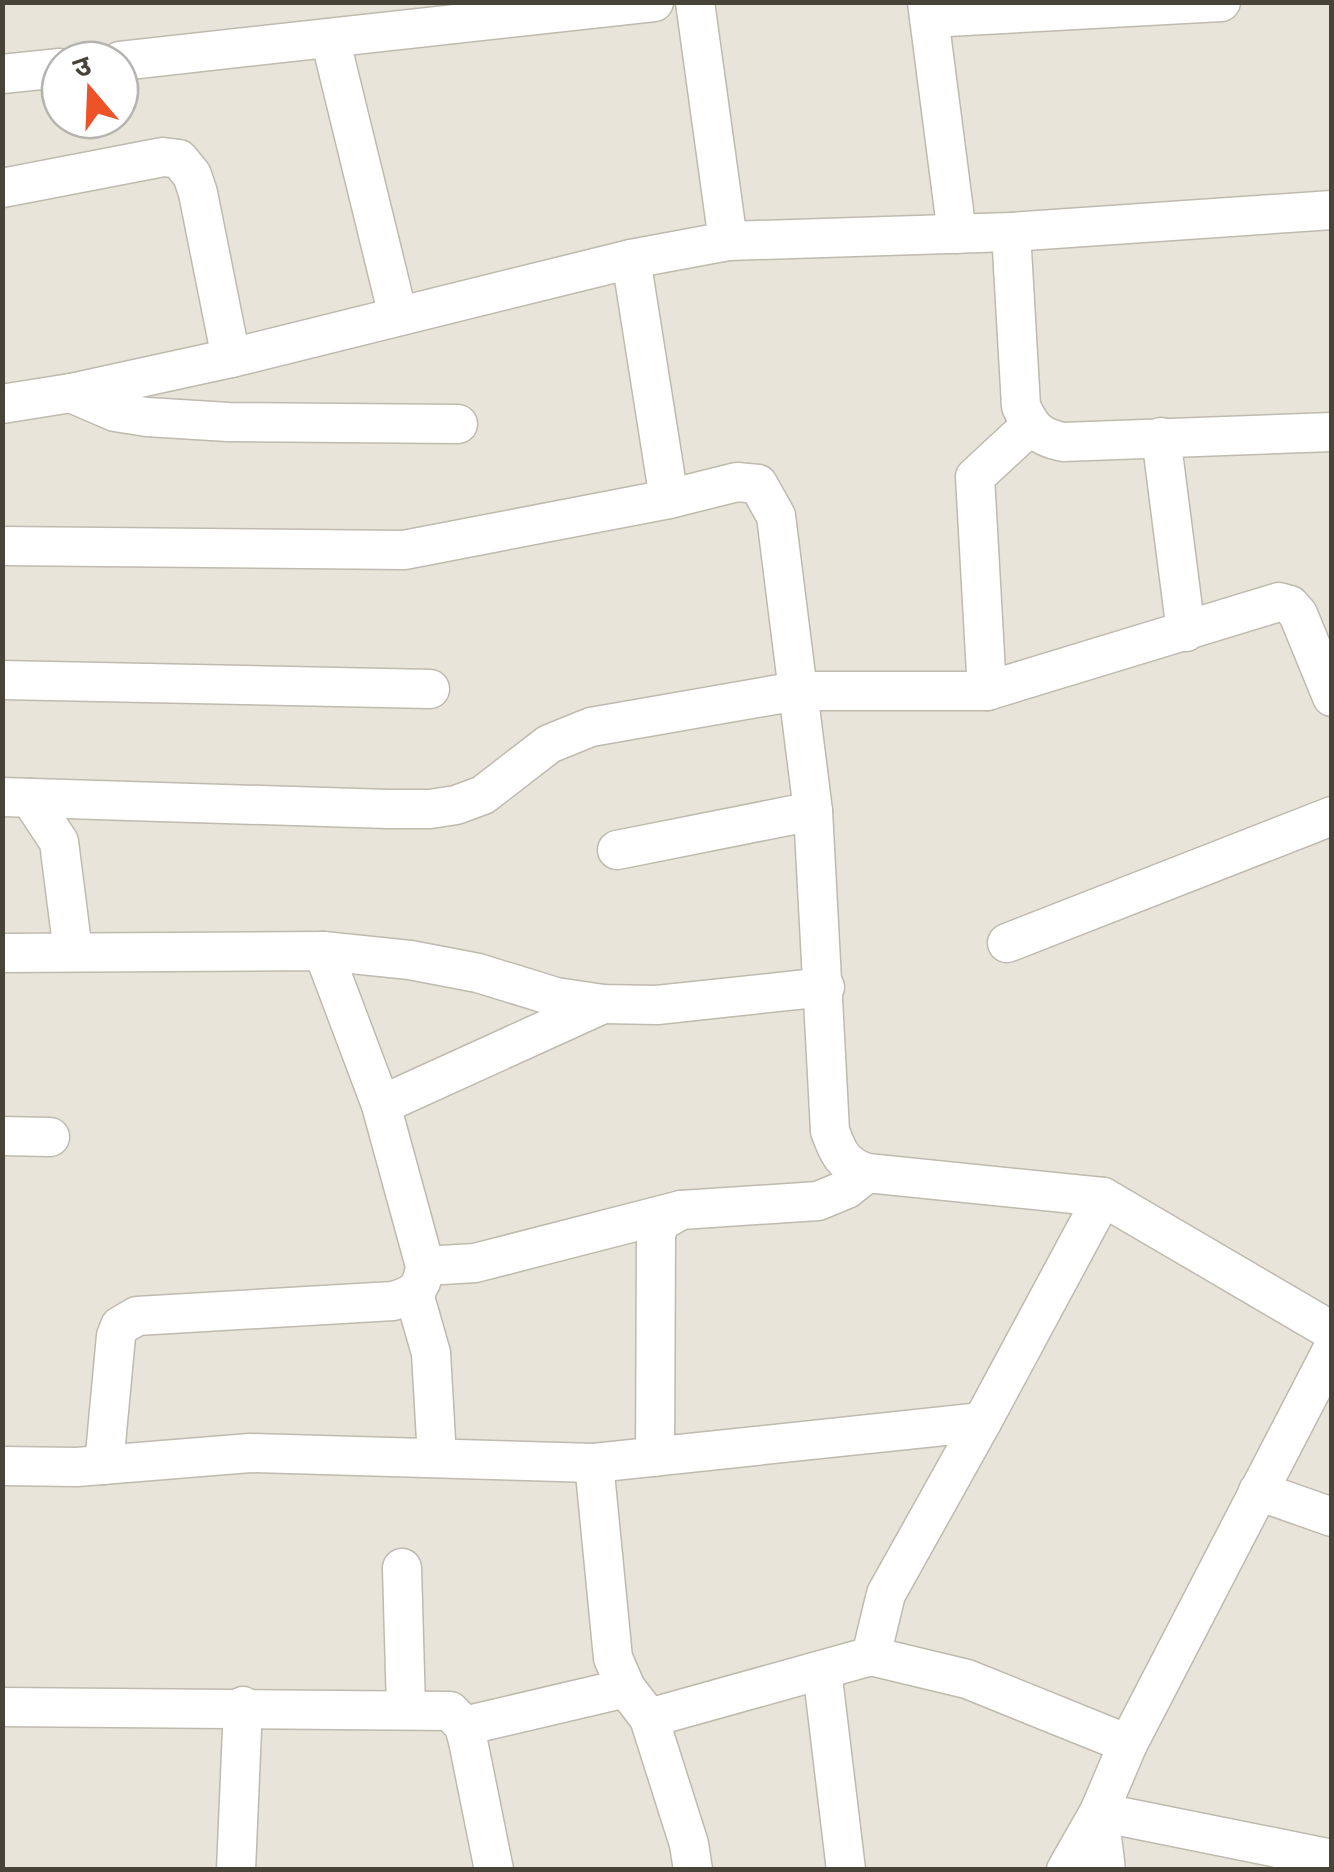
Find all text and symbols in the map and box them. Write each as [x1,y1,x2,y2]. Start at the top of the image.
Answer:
north arrow [40,40,140,140]
text: उ [69,48,96,85]

